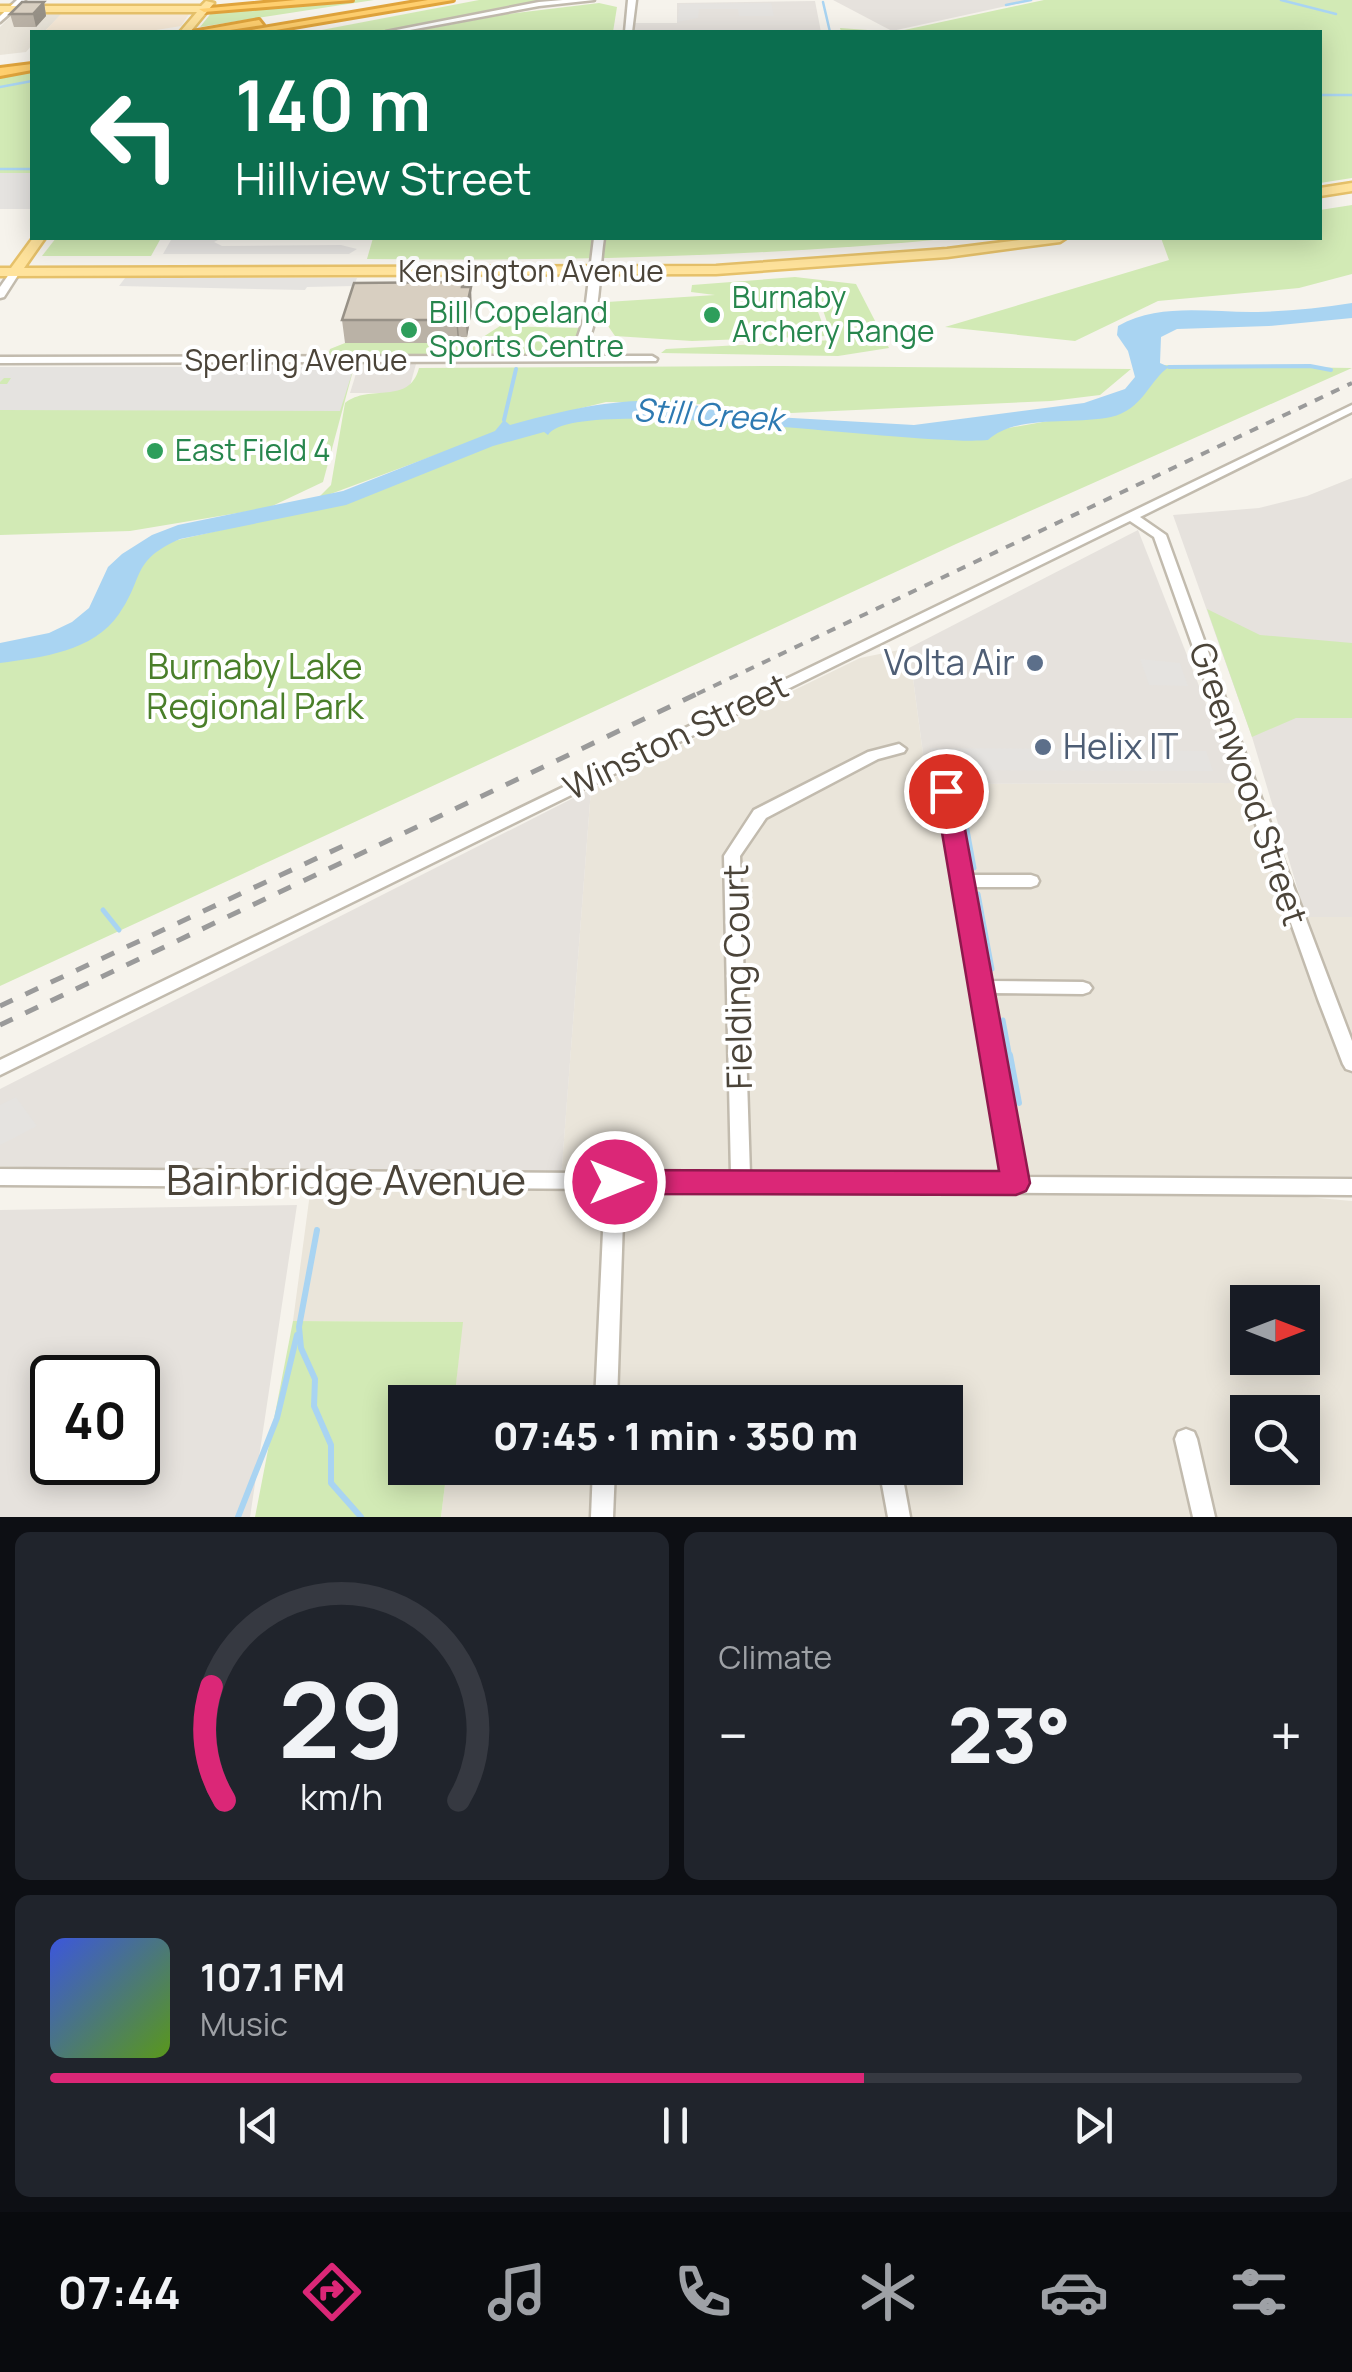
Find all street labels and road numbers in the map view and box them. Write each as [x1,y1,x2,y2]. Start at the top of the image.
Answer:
street label: Kensington Avenue [398,250,664,291]
street label: Sperling Avenue [185,339,407,380]
street label: Greenwood Street [1178,636,1320,932]
street label: Winston Street [555,661,796,811]
street label: Fielding Court [711,864,763,1090]
street label: Bainbridge Avenue [166,1150,526,1208]

